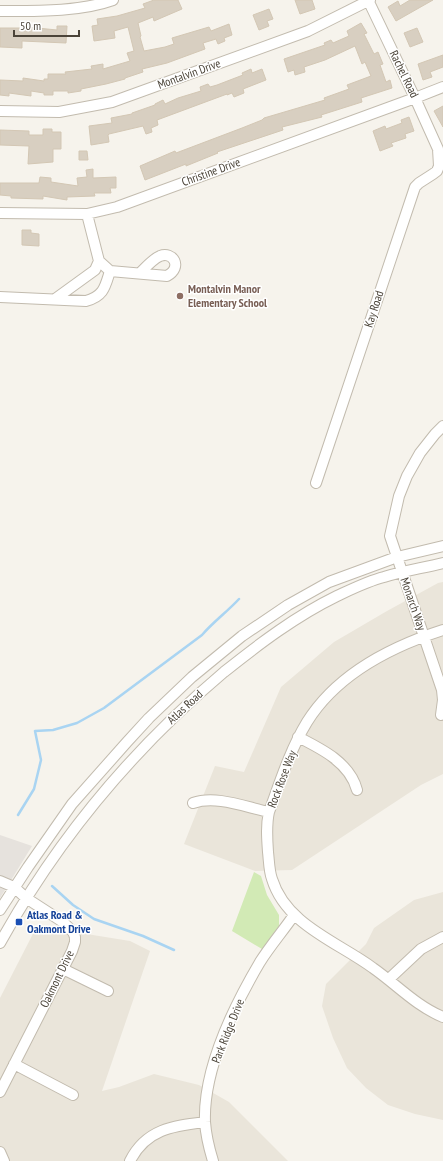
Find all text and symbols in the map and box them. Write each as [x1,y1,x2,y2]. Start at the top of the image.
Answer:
scale bar [14,12,79,38]
text: 50 m [20,18,41,33]
street label: Rachel Road [387,48,422,100]
street label: Montalvin Drive [155,55,222,92]
street label: Christine Drive [180,154,242,189]
place label: Montalvin Manor Elementary School [188,281,267,310]
street label: Kay Road [361,289,386,329]
marker: Montalvin Manor Elementary School [175,291,185,301]
street label: Monarch Way [397,575,430,633]
street label: Atlas Road [164,686,206,727]
street label: Rock Rose Way [264,747,300,810]
place label: Atlas Road & Oakmont Drive [26,907,91,936]
marker: Atlas Road & Oakmont Drive [14,917,24,927]
street label: Oakmont Drive [36,948,77,1010]
street label: Park Ridge Drive [208,996,247,1065]

